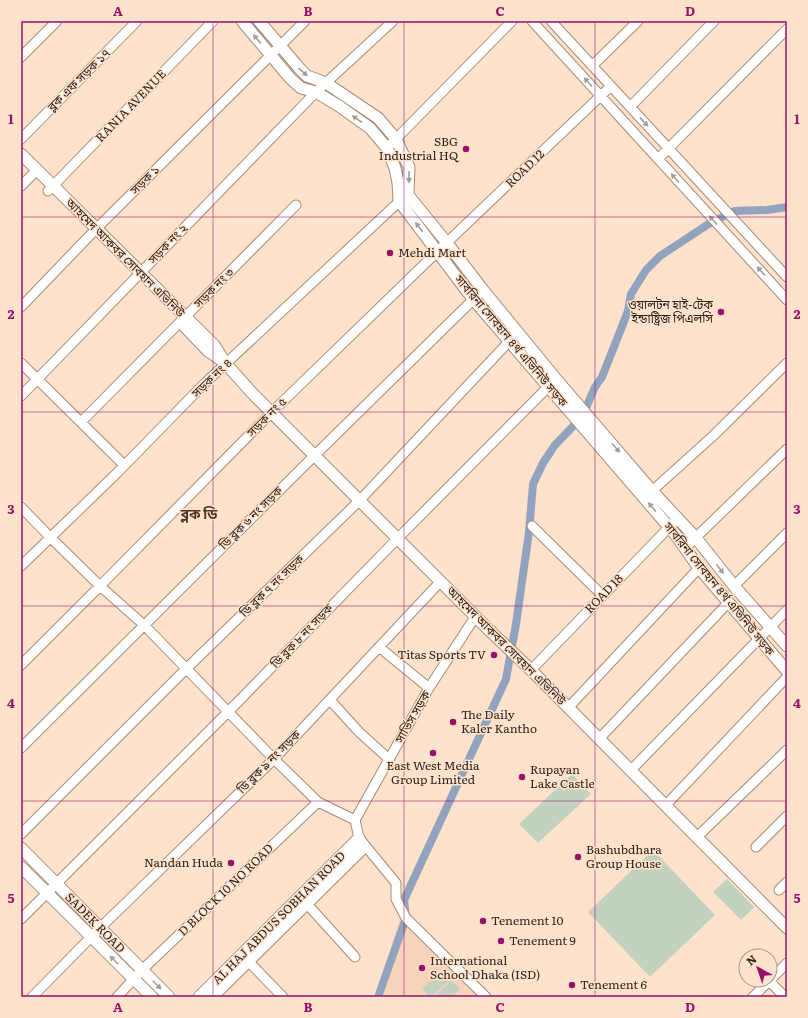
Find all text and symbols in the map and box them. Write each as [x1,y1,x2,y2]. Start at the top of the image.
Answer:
text: A [113,1,123,20]
text: B [304,1,313,20]
text: C [495,1,505,20]
text: D [685,1,695,20]
one-way arrow [252,34,261,44]
street label: ব্লক এফ সড়ক ১৭ [42,44,114,116]
street label: RANIA AVENUE [91,65,170,146]
one-way arrow [297,67,308,76]
one-way arrow [583,77,592,87]
text: 1 [8,109,14,128]
text: 1 [794,109,800,128]
one-way arrow [351,114,362,123]
one-way arrow [639,117,648,127]
place label: SBG Industrial HQ [379,132,460,164]
marker: SBG Industrial HQ [461,144,471,154]
street label: ROAD 12 [501,145,548,191]
street label: সড়ক ১ [125,160,163,199]
one-way arrow [406,171,412,184]
one-way arrow [671,173,680,183]
street label: আহমেদ আকবর সোবহান এভিনিউ [61,193,190,321]
one-way arrow [709,215,718,225]
street label: সড়ক নং ২ [143,219,191,268]
one-way arrow [414,221,423,232]
place label: Mehdi Mart [398,243,466,261]
marker: Mehdi Mart [385,248,395,258]
street label: সড়ক নং ৩ [189,263,237,312]
one-way arrow [756,266,765,277]
street label: সাবরিনা সোবহান ৪র্থ এভিনিউ সড়ক [451,270,573,410]
place label: ওয়ালটন হাই-টেক ইন্ডাষ্ট্রিজ পিএলসি [628,295,714,327]
text: 2 [8,304,15,323]
text: 2 [794,304,801,323]
marker: ওয়ালটন হাই-টেক ইন্ডাষ্ট্রিজ পিএলসি [716,307,726,317]
street label: সড়ক নং ৪ [186,353,236,402]
street label: সড়ক নং ৫ [242,392,290,441]
one-way arrow [611,443,620,453]
street label: ডি ব্লক ৬ নং সড়ক [214,481,286,554]
text: 3 [7,499,15,518]
text: 3 [793,499,801,518]
one-way arrow [648,501,657,512]
district label: ব্লক ডি [180,503,218,523]
street label: সাবরিনা সোবহান ৪র্থ এভিনিউ সড়ক [660,517,780,659]
street label: ডি ব্লক ৭ নং সড়ক [234,550,308,621]
one-way arrow [716,563,724,574]
street label: ROAD 18 [580,569,627,617]
street label: আহমেদ আকবর সোবহান এভিনিউ [442,581,571,709]
street label: ডি ব্লক ৮ নং সড়ক [265,599,337,672]
place label: Titas Sports TV [397,645,486,663]
marker: Titas Sports TV [489,650,499,660]
street label: সার্ভিস সড়ক [389,687,435,747]
text: 4 [7,693,15,712]
text: 4 [793,693,801,712]
place label: The Daily Kaler Kantho [461,705,537,737]
marker: The Daily Kaler Kantho [448,717,458,727]
street label: ডি ব্লক ৯ নং সড়ক [232,725,304,798]
marker: East West Media Group Limited [428,748,438,758]
place label: East West Media Group Limited [386,756,480,788]
place label: Rupayan Lake Castle [530,760,595,792]
marker: Rupayan Lake Castle [517,772,527,782]
street label: D BLOCK 10 NO ROAD [174,839,277,940]
place label: Bashubdhara Group House [586,840,662,872]
street label: AL HAJ ABDUS SOBHAN ROAD [207,846,349,988]
marker: Bashubdhara Group House [573,852,583,862]
place label: Nandan Huda [144,853,224,871]
marker: Nandan Huda [226,858,236,868]
text: 5 [7,888,15,907]
street label: SADEK ROAD [61,888,130,957]
text: 5 [793,888,801,907]
place label: Tenement 10 [491,911,563,929]
marker: Tenement 10 [478,916,488,926]
place label: Tenement 9 [509,931,576,949]
marker: Tenement 9 [496,936,506,946]
north arrow [738,948,778,988]
text: N [742,950,760,969]
place label: International School Dhaka (ISD) [430,951,540,983]
one-way arrow [109,955,119,965]
marker: International School Dhaka (ISD) [417,963,427,973]
place label: Tenement 6 [580,975,648,993]
one-way arrow [152,980,162,990]
marker: Tenement 6 [567,980,577,990]
text: A [113,997,123,1016]
text: B [304,997,313,1016]
text: C [495,997,505,1016]
text: D [685,997,695,1016]

